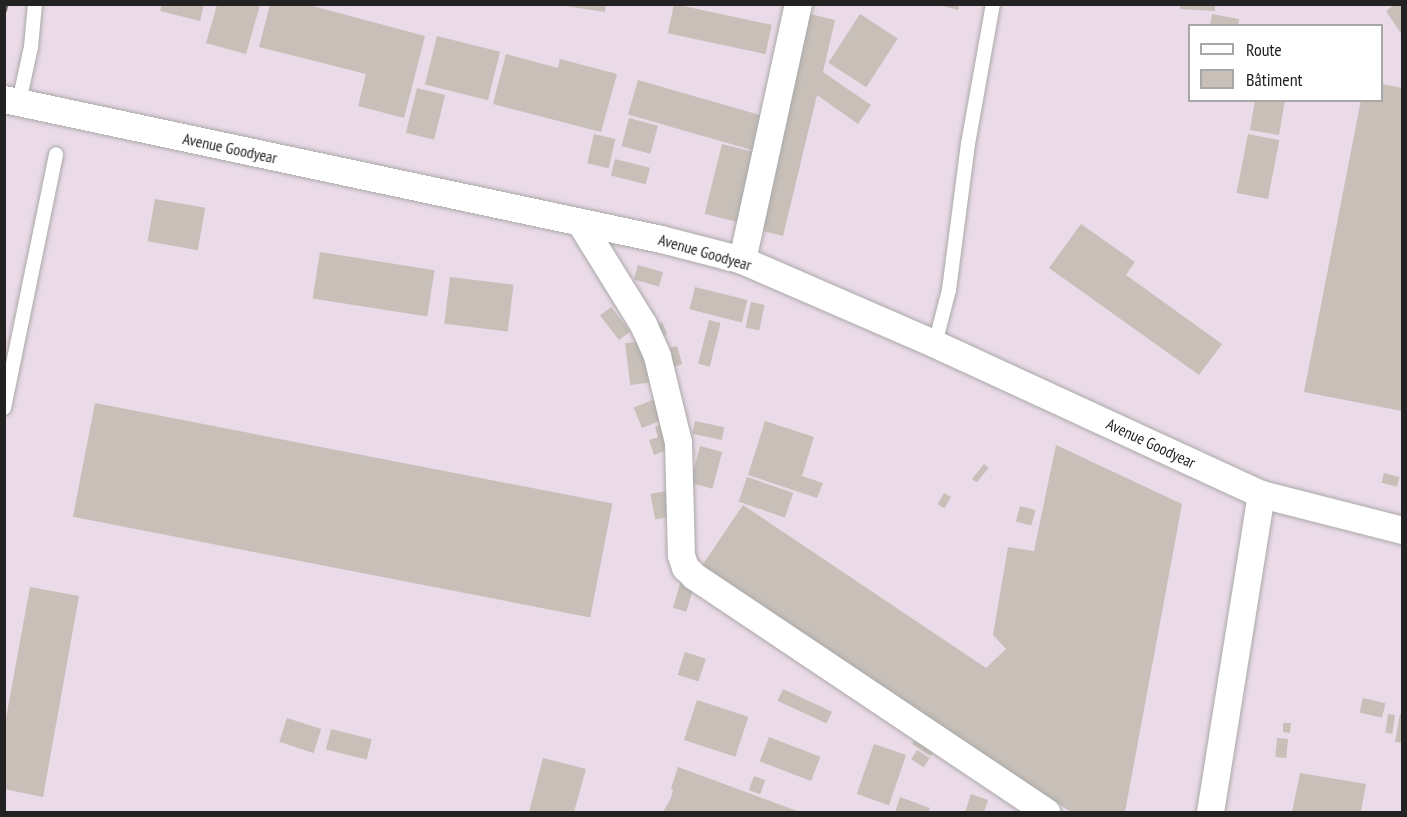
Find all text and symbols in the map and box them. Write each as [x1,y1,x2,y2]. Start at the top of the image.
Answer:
legend [1188,24,1383,102]
text: Route [1246,38,1282,61]
text: Bâtiment [1246,68,1303,91]
street label: Avenue Goodyear [181,129,279,167]
street label: Avenue Goodyear [656,230,754,274]
street label: Avenue Goodyear [1103,414,1199,472]

